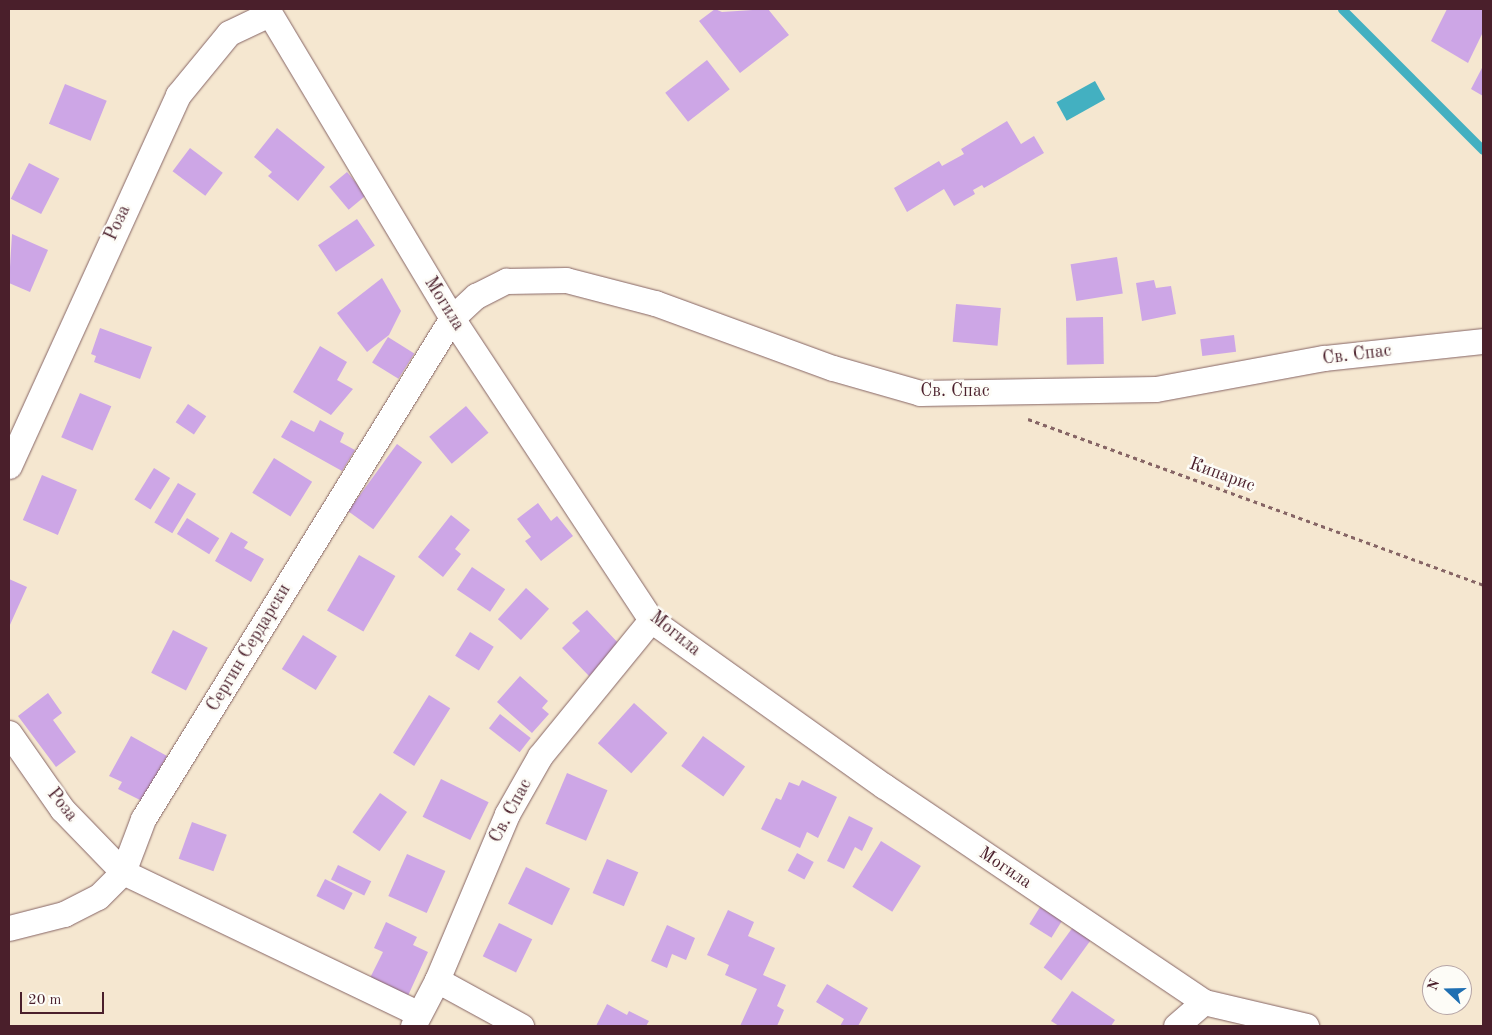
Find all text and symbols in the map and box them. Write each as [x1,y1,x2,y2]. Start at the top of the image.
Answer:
street label: Роза [100,202,136,244]
street label: Могила [419,273,469,335]
street label: Св. Спас [1321,340,1393,370]
street label: Св. Спас [920,380,990,402]
street label: Кипарис [1186,453,1258,497]
street label: Сергин Сердарски [202,580,296,716]
street label: Могила [645,607,705,661]
street label: Св. Спас [485,775,537,847]
street label: Роза [42,784,82,826]
street label: Могила [974,842,1036,894]
north arrow [1422,965,1472,1015]
text: N [1425,977,1442,992]
scale bar [22,982,106,1014]
text: 20 m [28,993,62,1008]

